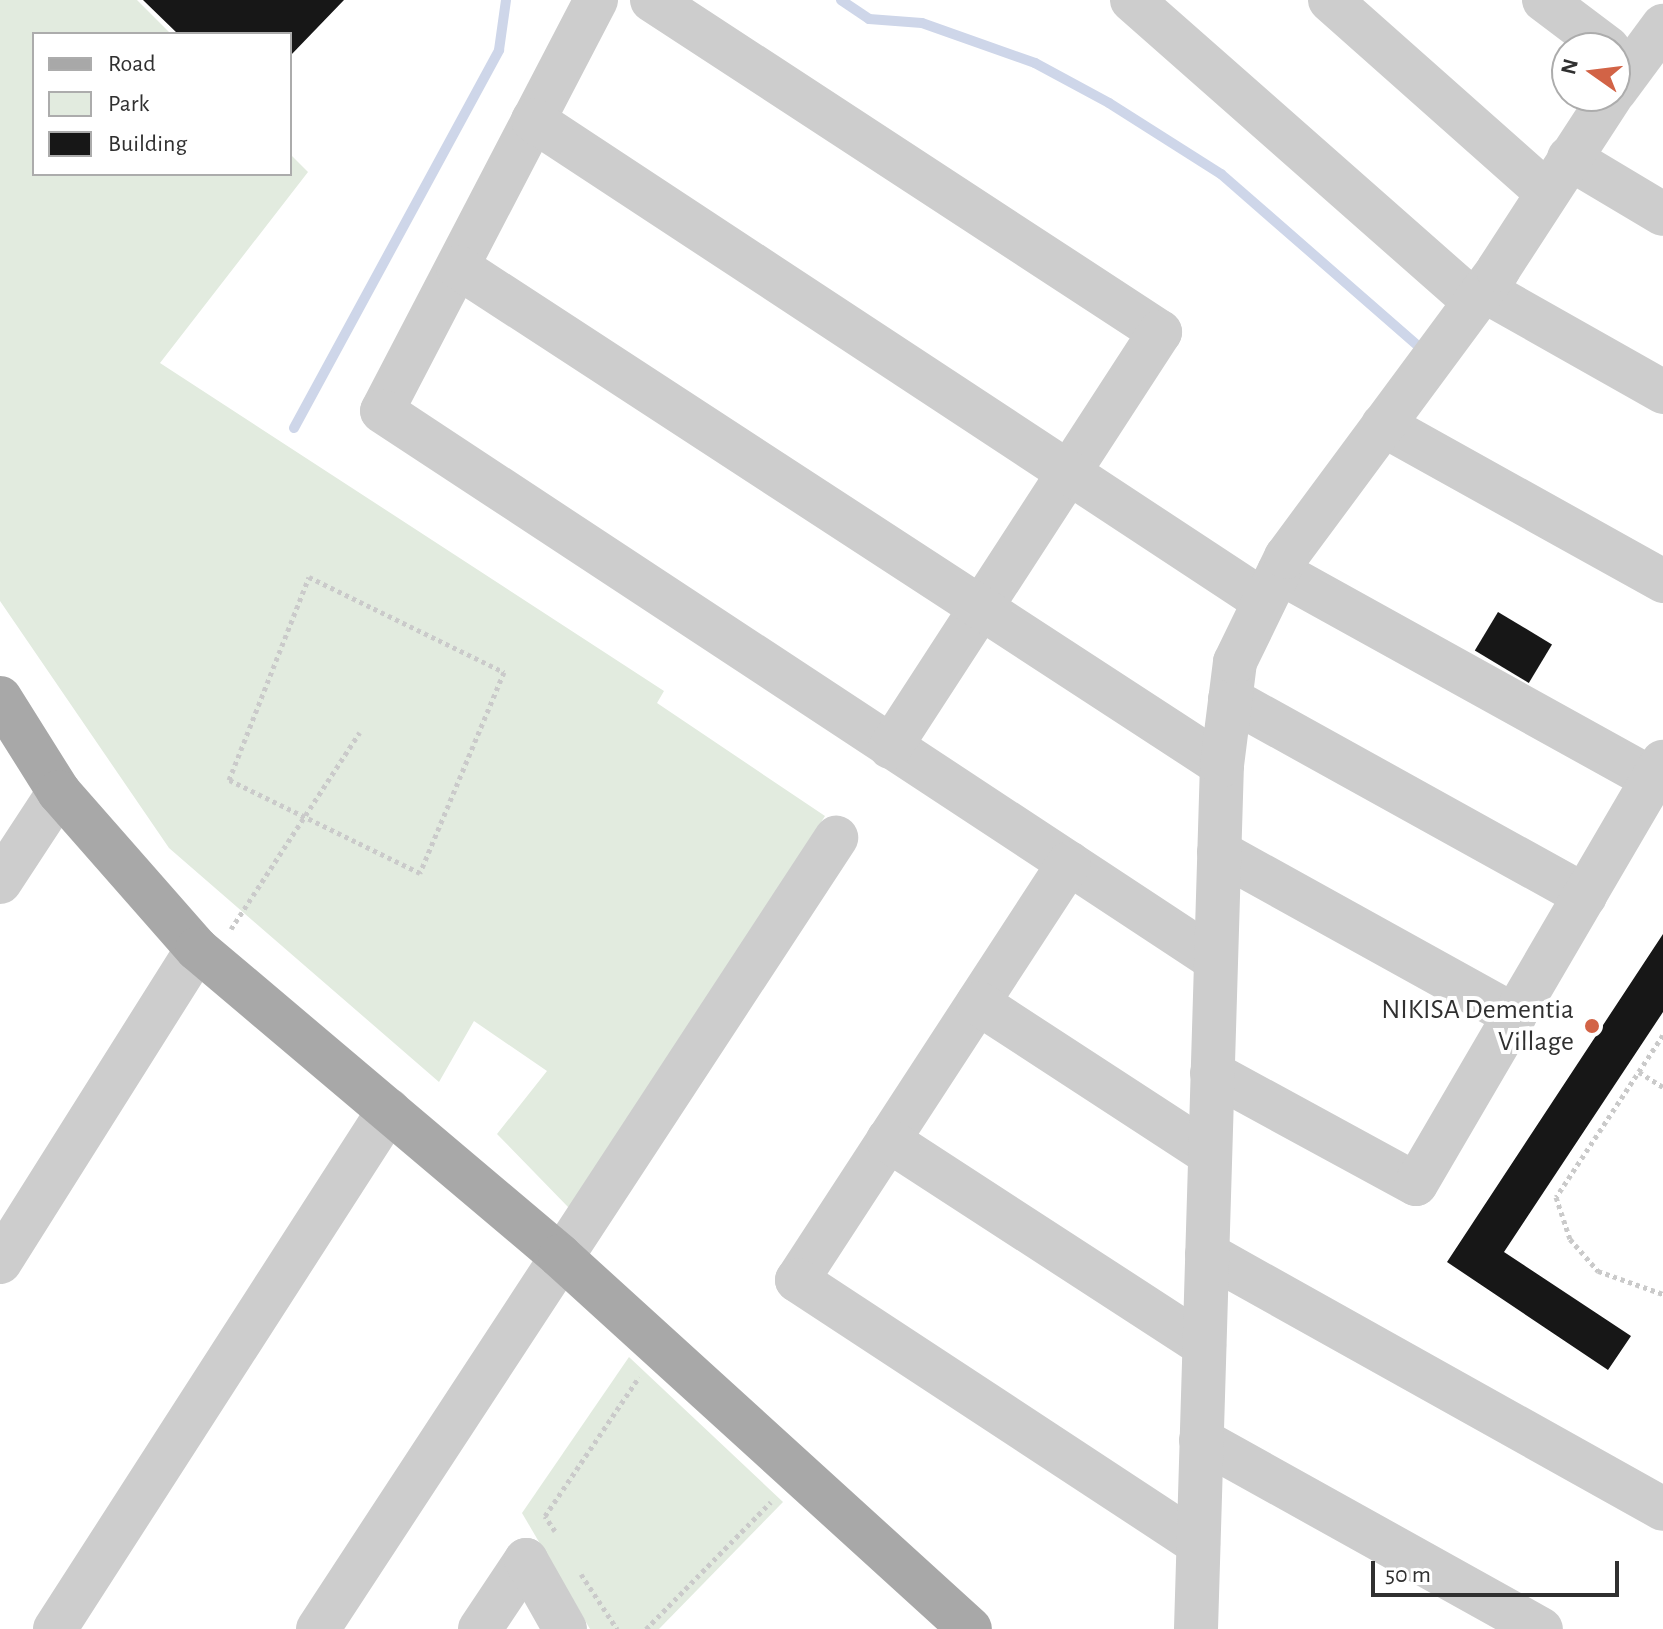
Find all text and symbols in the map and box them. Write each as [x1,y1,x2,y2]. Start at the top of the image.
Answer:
legend [32,32,292,176]
north arrow [1551,32,1631,112]
text: Road [108,52,156,76]
text: N [1557,57,1582,77]
text: Park [108,92,149,116]
text: Building [108,132,187,156]
place label: NIKISA Dementia Village [1381,993,1574,1059]
marker: NIKISA Dementia Village [1581,1015,1603,1037]
scale bar [1375,1545,1623,1595]
text: 50 m [1385,1563,1431,1587]

